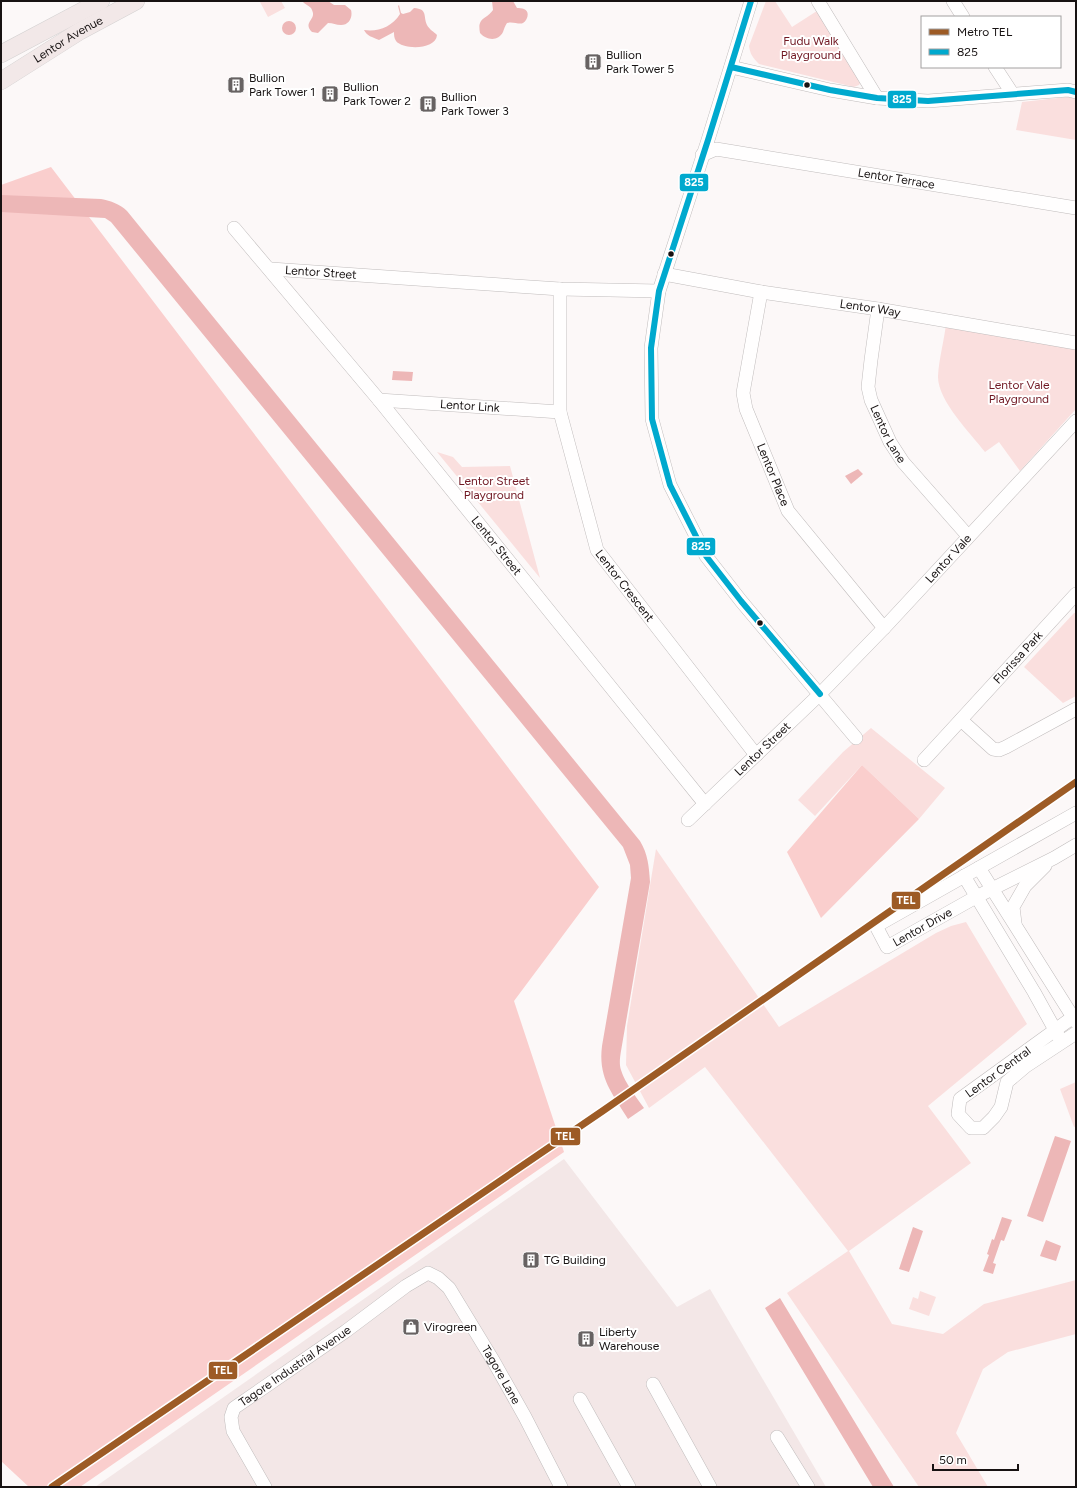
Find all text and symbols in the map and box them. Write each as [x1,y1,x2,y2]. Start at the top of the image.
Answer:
street label: Lentor Avenue [31,13,106,66]
legend [921,16,1061,68]
text: Metro TEL [957,25,1013,39]
park label: Fudu Walk Playground [781,34,841,62]
text: 825 [957,45,978,59]
place label: Bullion Park Tower 5 [606,48,674,76]
building icon: Bullion Park Tower 5 [583,52,603,72]
place label: Bullion Park Tower 1 [249,71,315,99]
building icon: Bullion Park Tower 1 [226,75,246,95]
place label: Bullion Park Tower 2 [343,80,411,108]
unlabelled marker [802,80,812,90]
building icon: Bullion Park Tower 2 [320,84,340,104]
place label: Bullion Park Tower 3 [441,90,509,118]
line badge: 825 [887,90,917,109]
text: 825 [892,93,912,106]
building icon: Bullion Park Tower 3 [418,94,438,114]
street label: Lentor Terrace [857,165,936,192]
line badge: 825 [679,173,709,192]
text: 825 [684,176,704,189]
unlabelled marker [666,249,676,259]
street label: Lentor Street [285,263,358,282]
street label: Lentor Way [839,297,902,320]
park label: Lentor Vale Playground [988,378,1050,406]
street label: Lentor Link [440,397,500,415]
street label: Lentor Lane [867,403,909,466]
street label: Lentor Place [754,441,792,509]
park label: Lentor Street Playground [458,474,530,502]
street label: Lentor Street [468,513,525,578]
street label: Lentor Vale [922,531,975,586]
line badge: 825 [686,537,716,556]
text: 825 [691,540,711,553]
street label: Lentor Crescent [592,547,657,625]
unlabelled marker [755,618,765,628]
street label: Florissa Park [990,628,1045,687]
street label: Lentor Street [732,719,794,779]
line badge: TEL [891,891,921,910]
text: TEL [897,894,915,907]
street label: Lentor Drive [890,905,955,949]
street label: Lentor Central [963,1044,1033,1100]
line badge: TEL [550,1127,581,1146]
text: TEL [556,1130,574,1143]
building icon: TG Building [521,1250,541,1270]
place label: TG Building [544,1253,606,1267]
shop icon: Virogreen [401,1317,421,1337]
place label: Virogreen [424,1320,477,1334]
street label: Tagore Industrial Avenue [236,1323,354,1410]
place label: Liberty Warehouse [599,1325,660,1353]
building icon: Liberty Warehouse [576,1329,596,1349]
street label: Tagore Lane [479,1343,524,1407]
line badge: TEL [208,1361,238,1380]
text: TEL [214,1364,232,1377]
scale bar [933,1446,1018,1472]
text: 50 m [939,1453,967,1467]

